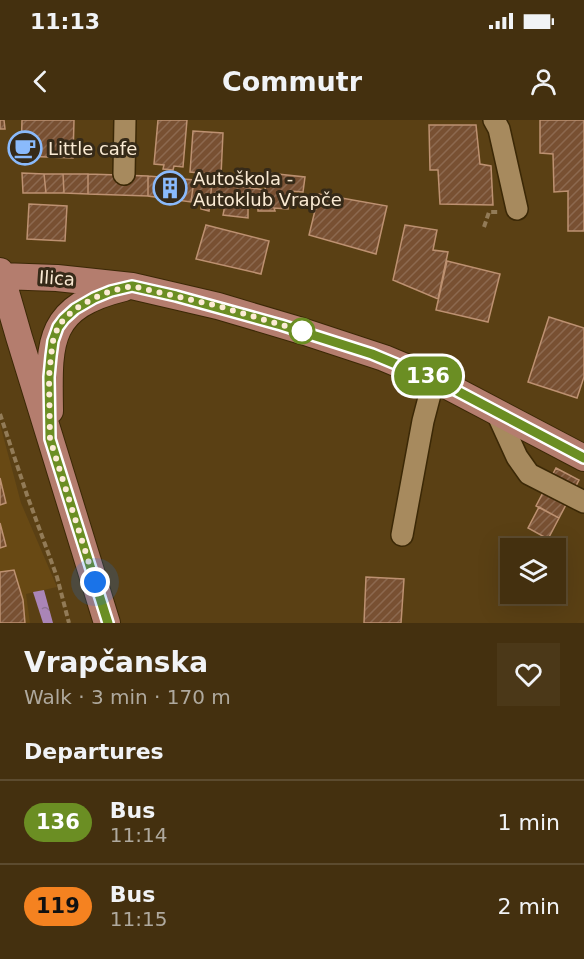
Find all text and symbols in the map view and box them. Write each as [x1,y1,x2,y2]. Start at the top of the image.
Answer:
text: 11:13 [30,9,100,34]
icon: back [24,65,57,98]
icon: person [527,65,560,98]
text: Commutr [222,66,362,97]
cafe icon: Little cafe [7,130,43,166]
place label: Little cafe [48,138,137,159]
place label: Autoškola - Autoklub Vrapče [193,168,342,210]
building icon: Autoškola - Autoklub Vrapče [152,170,188,206]
street label: Ilica [38,266,76,290]
unlabelled marker [289,318,315,344]
line badge: 136 [394,356,462,396]
text: 136 [406,364,450,388]
map controls [500,538,566,604]
button: layers [500,538,566,604]
your location [80,567,110,597]
button: heart [497,643,560,706]
text: Vrapčanska [24,646,208,679]
text: Walk · 3 min · 170 m [24,685,231,709]
text: Departures [24,739,164,764]
text: Bus [110,798,155,823]
text: 136 [36,810,80,834]
text: 1 min [498,810,560,835]
text: 11:14 [110,823,167,847]
text: Bus [110,882,155,907]
text: 119 [36,894,80,918]
text: 2 min [498,894,560,919]
text: 11:15 [110,907,167,931]

